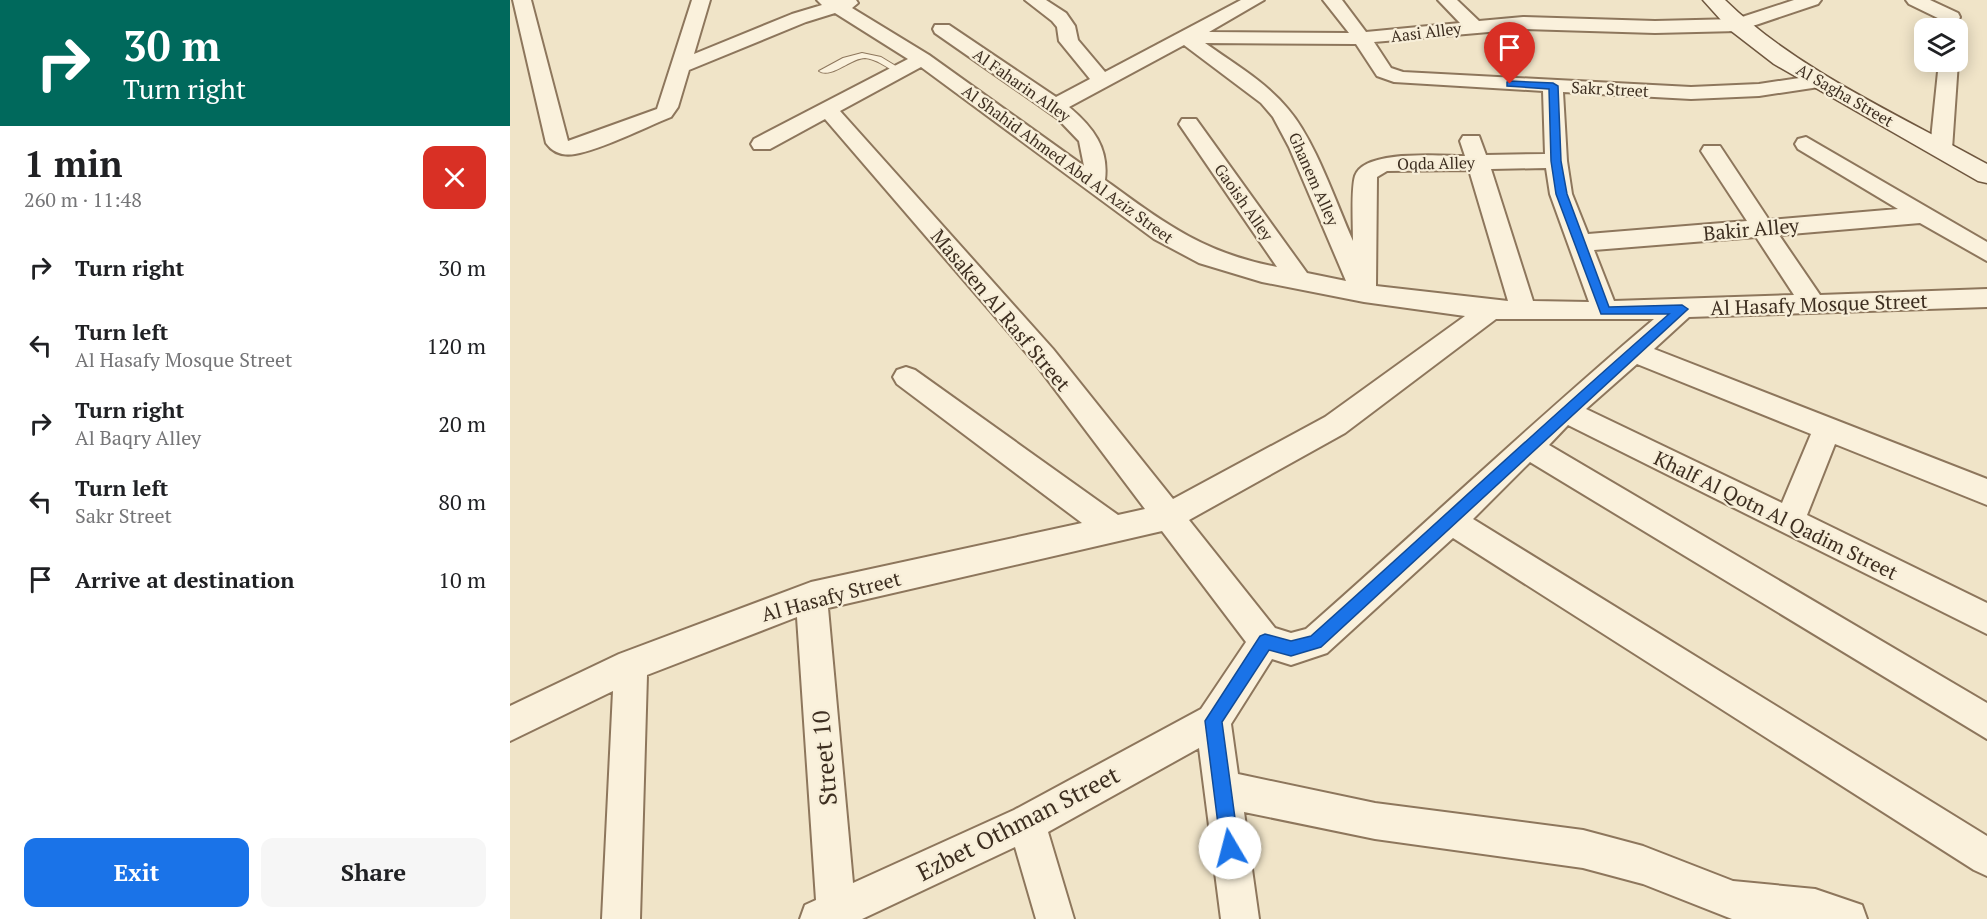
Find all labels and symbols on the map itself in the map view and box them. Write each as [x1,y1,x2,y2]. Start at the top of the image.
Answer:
street label: Aasi Alley [1390,17,1463,47]
pin [1484,22,1535,84]
street label: Al Faharin Alley [969,43,1076,127]
street label: Al Sagha Street [1792,58,1898,132]
street label: Sakr Street [1571,76,1649,102]
street label: Al Shahid Ahmed Abd Al Aziz Street [958,80,1178,248]
street label: Ghanem Alley [1284,129,1345,230]
street label: Oqda Alley [1397,151,1476,175]
street label: Gaoish Alley [1209,159,1279,246]
street label: Bakir Alley [1702,211,1801,247]
street label: Masaken Al Rasf Street [925,223,1077,397]
street label: Al Hasafy Mosque Street [1710,287,1929,321]
street label: Khalf Al Qotn Al Qadim Street [1650,444,1903,586]
street label: Al Hasafy Street [758,564,904,628]
street label: Street 10 [804,709,844,807]
street label: Ezbet Othman Street [911,758,1125,888]
position arrow [1198,816,1262,880]

